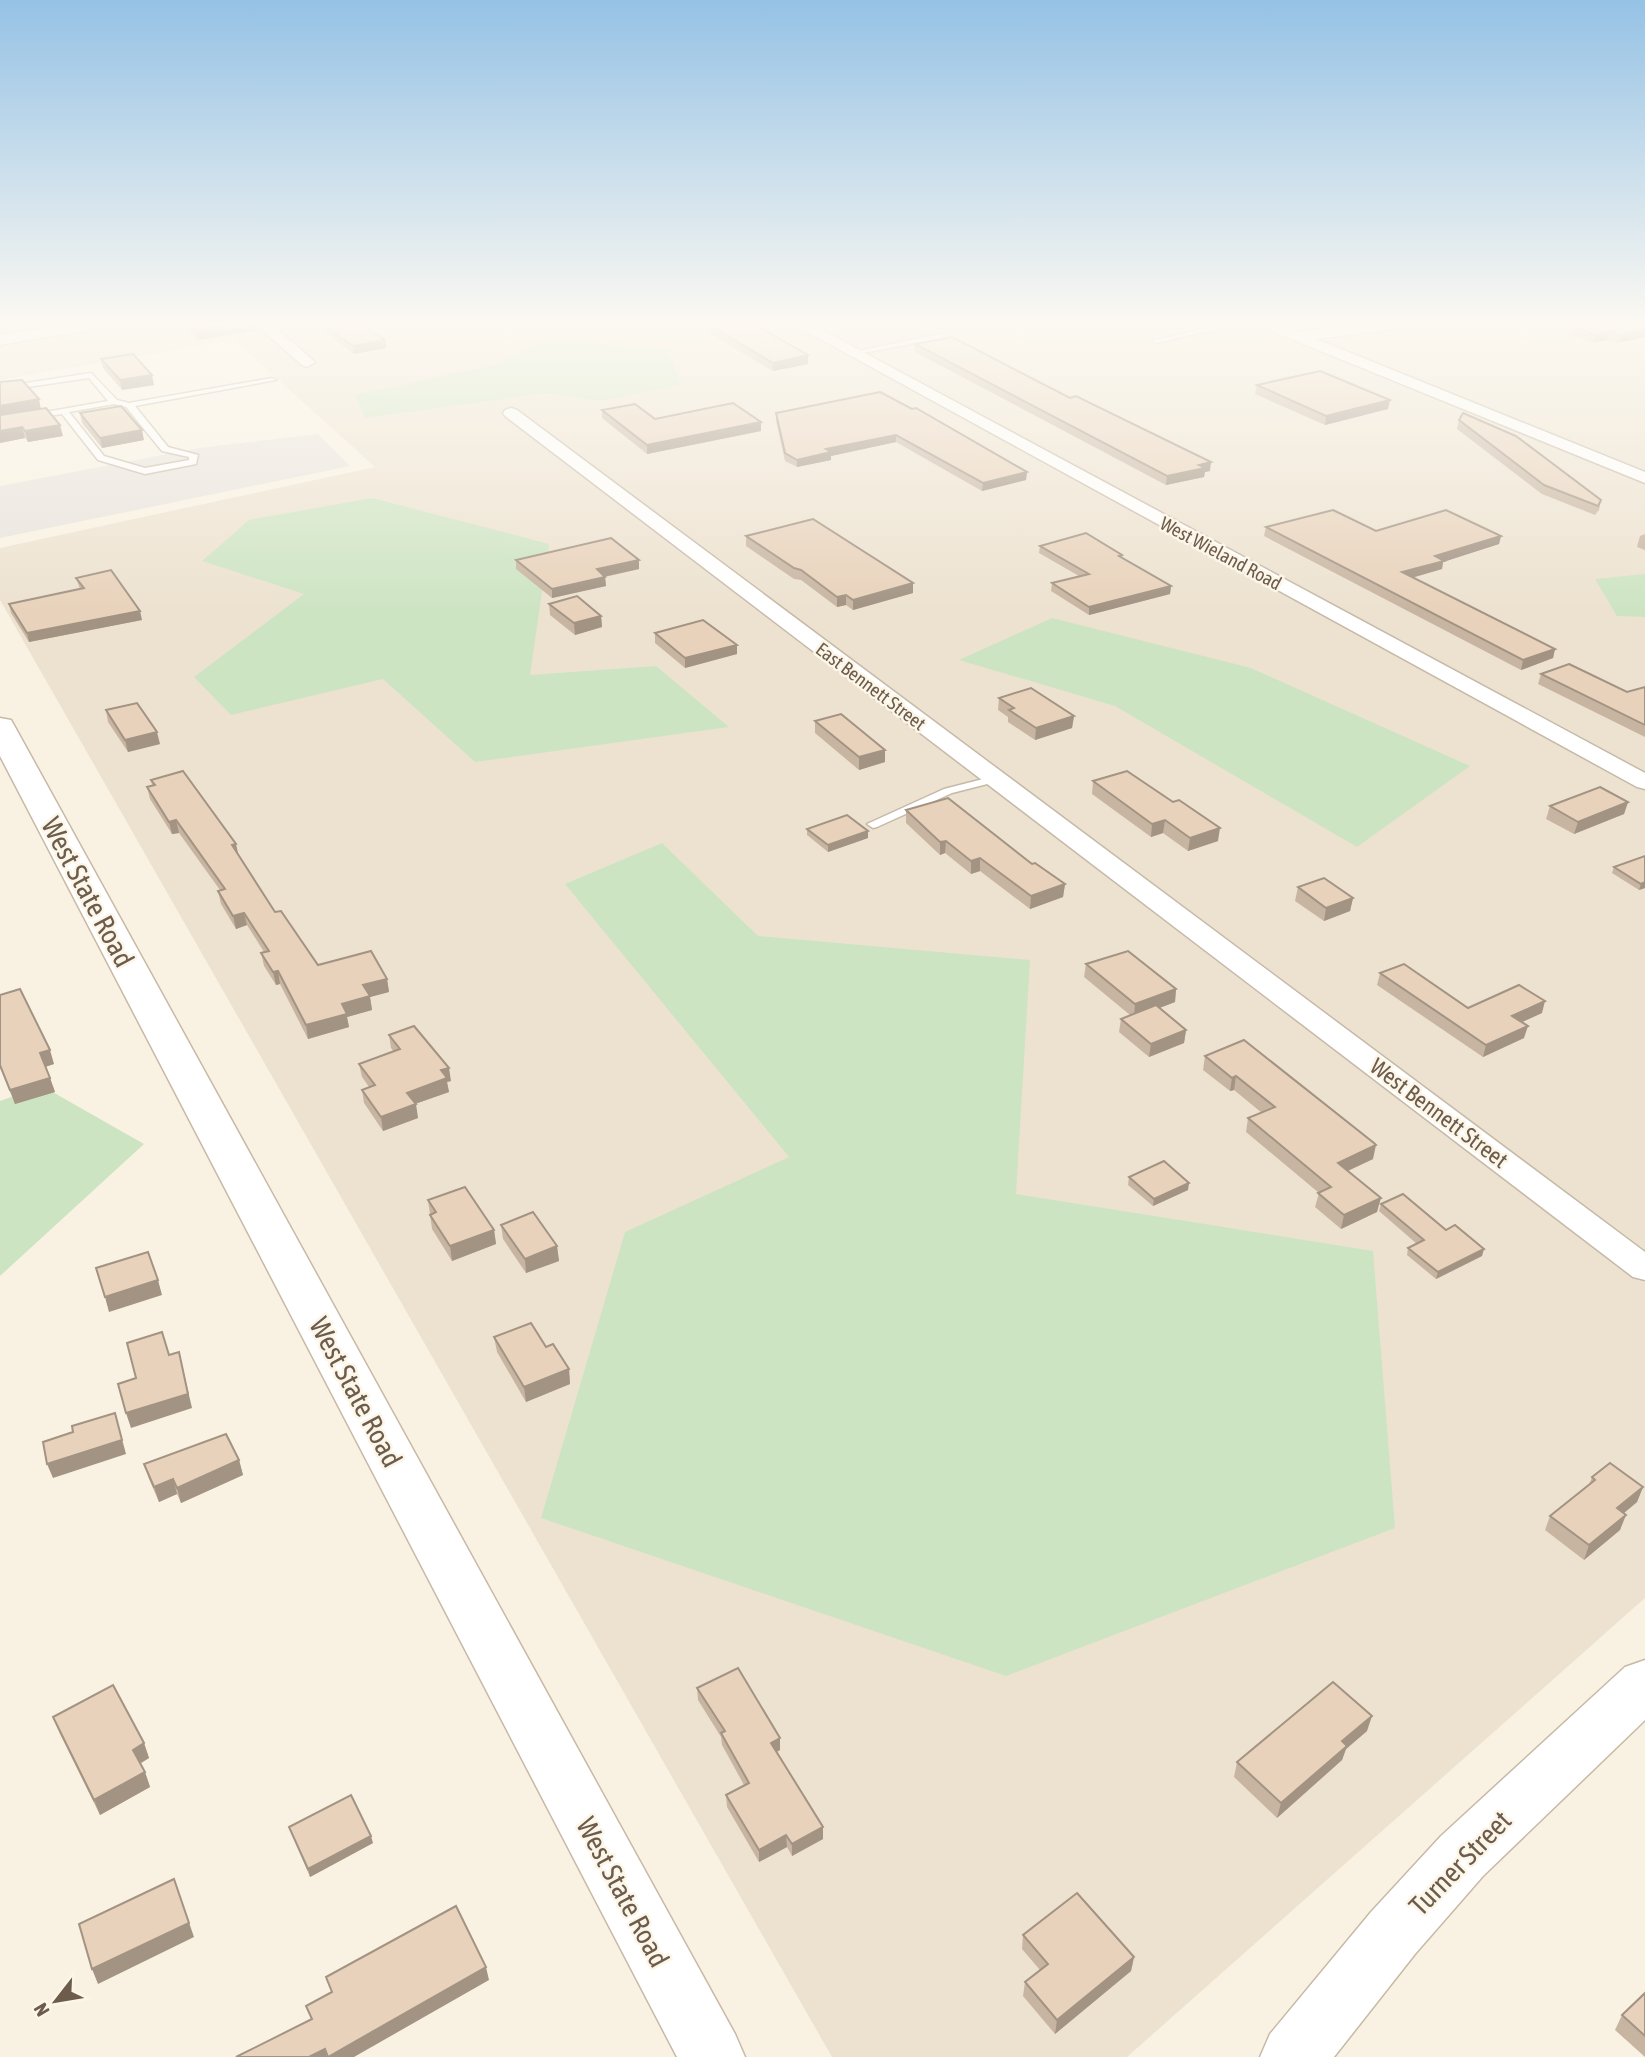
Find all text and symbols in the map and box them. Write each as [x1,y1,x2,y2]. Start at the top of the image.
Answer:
street label: West Wieland Road [1157,512,1285,594]
street label: East Bennett Street [812,638,930,734]
street label: West State Road [35,812,141,972]
street label: West Bennett Street [1365,1053,1513,1173]
street label: West State Road [303,1312,409,1472]
street label: Turner Street [1402,1804,1518,1922]
street label: West State Road [570,1812,676,1972]
north arrow [21,1966,91,2036]
text: N [29,1999,54,2020]

